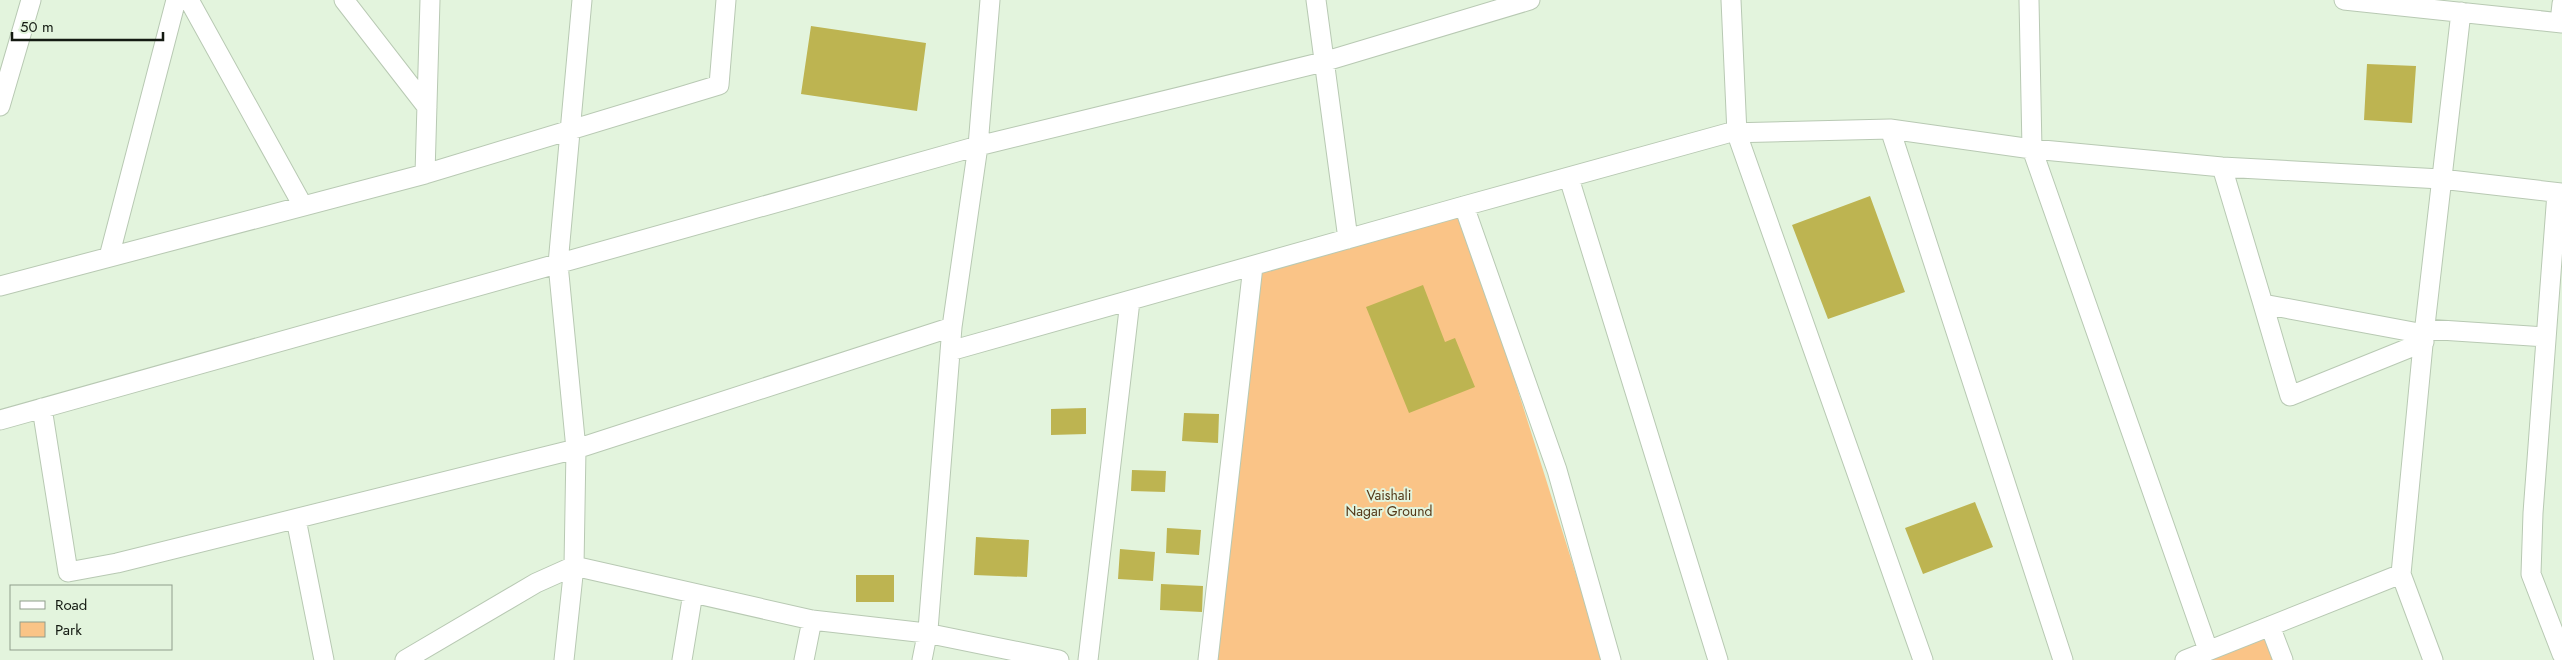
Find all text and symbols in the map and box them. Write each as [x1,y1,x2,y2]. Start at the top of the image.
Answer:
scale bar [12,10,164,42]
text: 50 m [20,16,54,38]
park label: Vaishali Nagar Ground [1345,485,1433,521]
legend [10,585,172,650]
text: Road [55,594,87,616]
text: Park [55,619,82,641]

